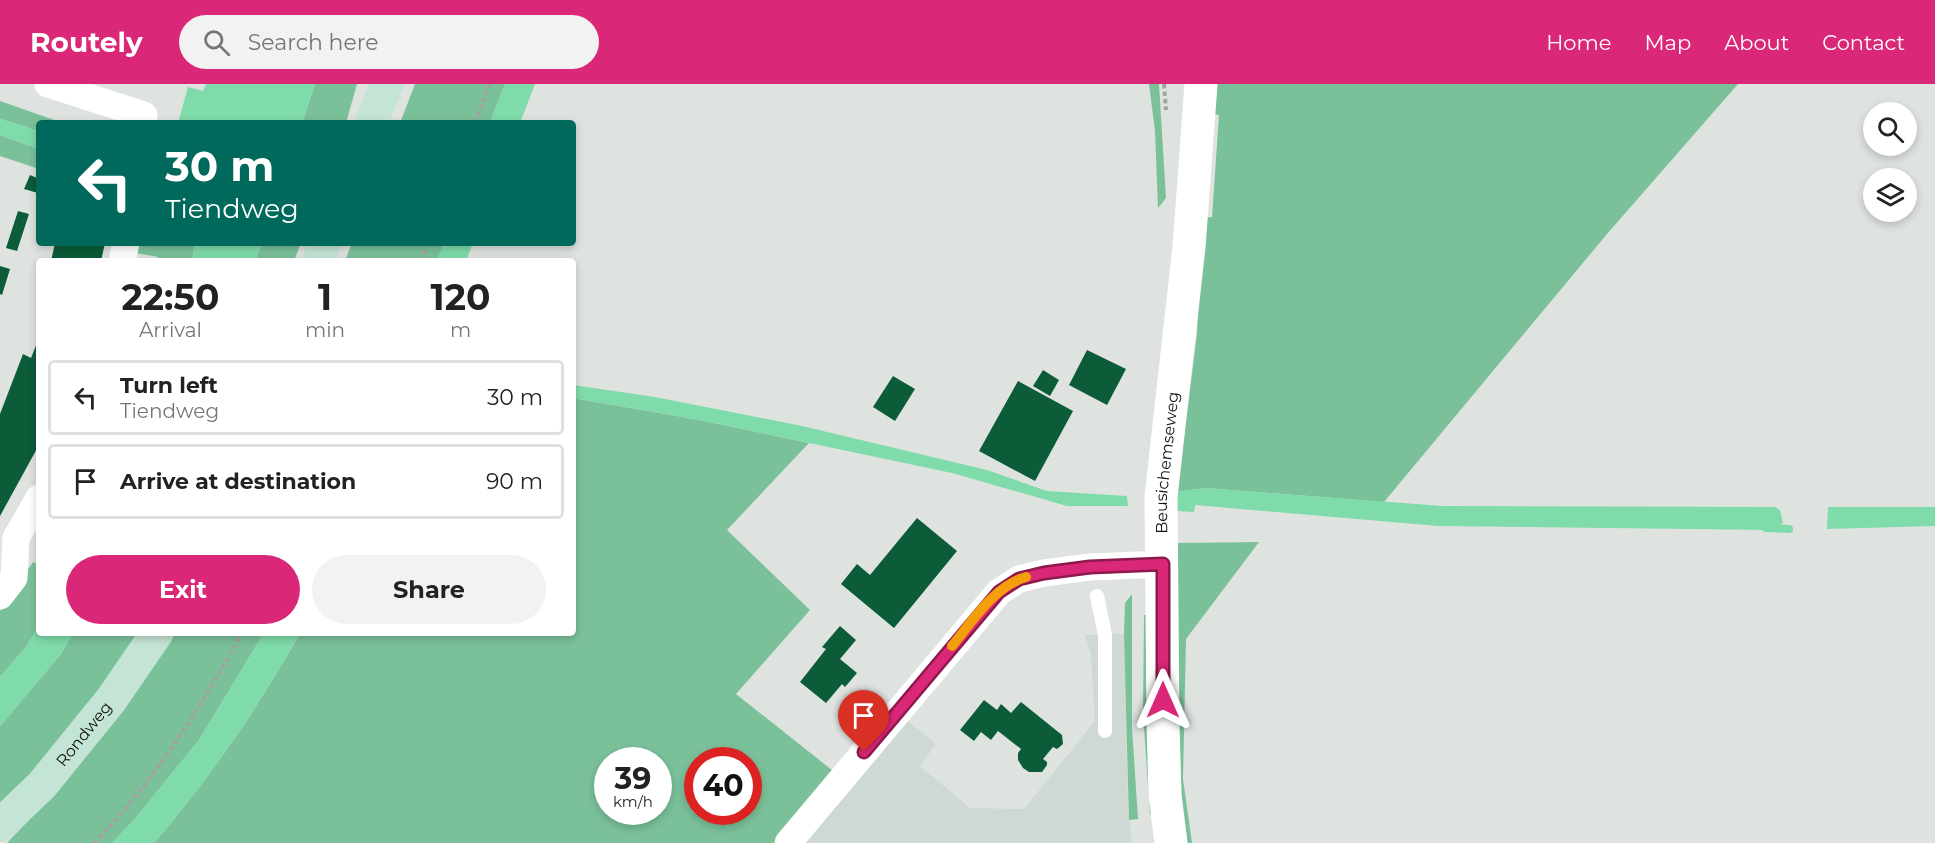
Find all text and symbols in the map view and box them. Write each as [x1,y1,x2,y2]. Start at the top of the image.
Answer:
search box [179,15,599,69]
text: Routely [30,25,143,59]
icon: search [200,26,233,59]
text: Search here [248,29,379,56]
text: Home [1546,30,1611,55]
text: Map [1644,30,1691,55]
text: About [1724,30,1789,55]
text: Contact [1822,30,1905,55]
map controls [1863,102,1917,222]
button: search [1863,102,1917,156]
text: 30 m [165,140,274,192]
icon: left [66,144,144,222]
button: layers [1863,168,1917,222]
text: Tiendweg [165,192,299,225]
text: 22:50 [122,275,219,319]
text: 1 [318,275,332,319]
text: 120 [431,275,490,319]
text: Arrival [139,318,202,342]
text: min [305,318,345,342]
text: m [450,318,471,342]
text: Turn left [120,372,218,399]
icon: left [69,381,102,414]
text: 30 m [487,384,543,411]
street label: Beusichemseweg [1151,391,1182,534]
text: Tiendweg [120,399,219,423]
icon: arrive [69,465,102,498]
text: Arrive at destination [120,468,356,495]
text: 90 m [486,468,543,495]
button: Exit [66,555,300,624]
button: Share [312,555,546,624]
position arrow [1131,668,1195,732]
pin [838,690,889,752]
street label: Rondweg [52,698,115,770]
icon: arrive [847,699,880,732]
speed limit sign: 40 [684,747,762,825]
text: 39 [615,760,651,797]
text: km/h [613,792,653,811]

